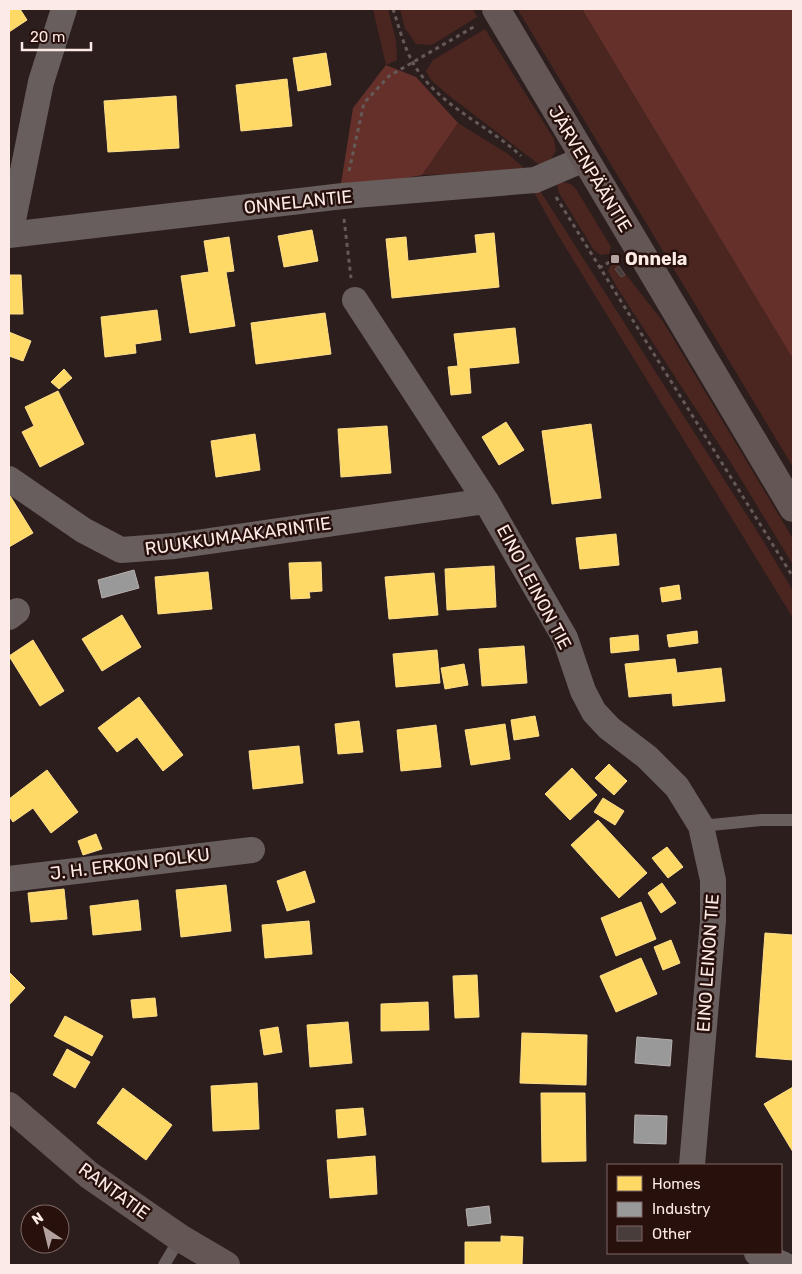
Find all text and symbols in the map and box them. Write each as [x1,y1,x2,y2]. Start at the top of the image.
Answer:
scale bar [22,20,91,52]
text: 20 m [30,28,65,46]
street label: JÄRVENPÄÄNTIE [544,102,636,236]
street label: ONNELANTIE [243,185,353,219]
place label: Onnela [625,248,687,270]
marker: Onnela [609,253,621,265]
street label: RUUKKUMAAKARINTIE [143,512,333,560]
street label: EINO LEINON TIE [492,521,576,653]
street label: J. H. ERKON POLKU [49,843,211,885]
street label: EINO LEINON TIE [692,893,724,1033]
street label: RANTATIE [74,1158,154,1224]
legend [607,1164,782,1254]
text: Homes [652,1175,701,1193]
text: Industry [652,1200,711,1218]
north arrow [20,1204,70,1254]
text: N [29,1209,47,1229]
text: Other [652,1225,692,1243]

